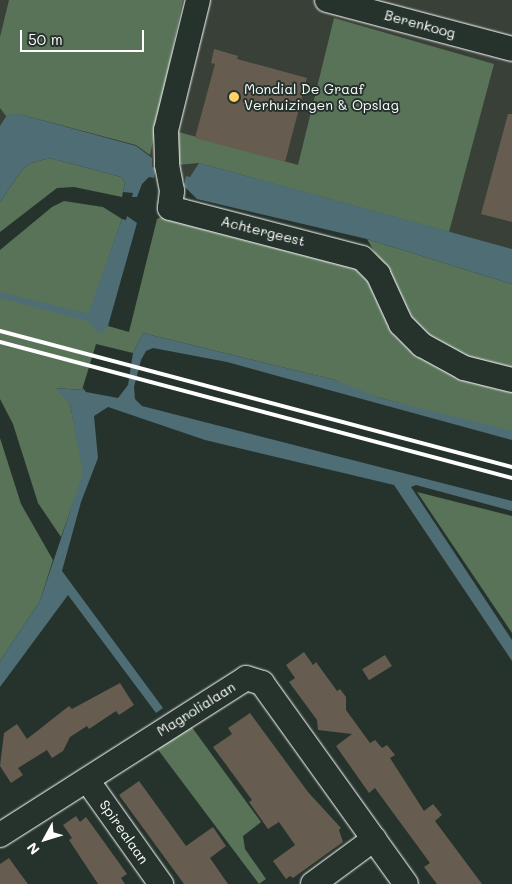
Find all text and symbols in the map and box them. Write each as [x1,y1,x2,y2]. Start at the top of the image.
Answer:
street label: Berenkoog [383,6,457,42]
scale bar [22,20,146,52]
text: 50 m [28,29,63,49]
place label: Mondial De Graaf Verhuizingen & Opslag [244,81,399,114]
marker: Mondial De Graaf Verhuizingen & Opslag [228,91,240,103]
street label: Achtergeest [219,212,307,250]
street label: Magnolialaan [154,678,238,740]
street label: Spirealaan [96,797,152,867]
north arrow [20,814,70,864]
text: N [22,839,44,859]

